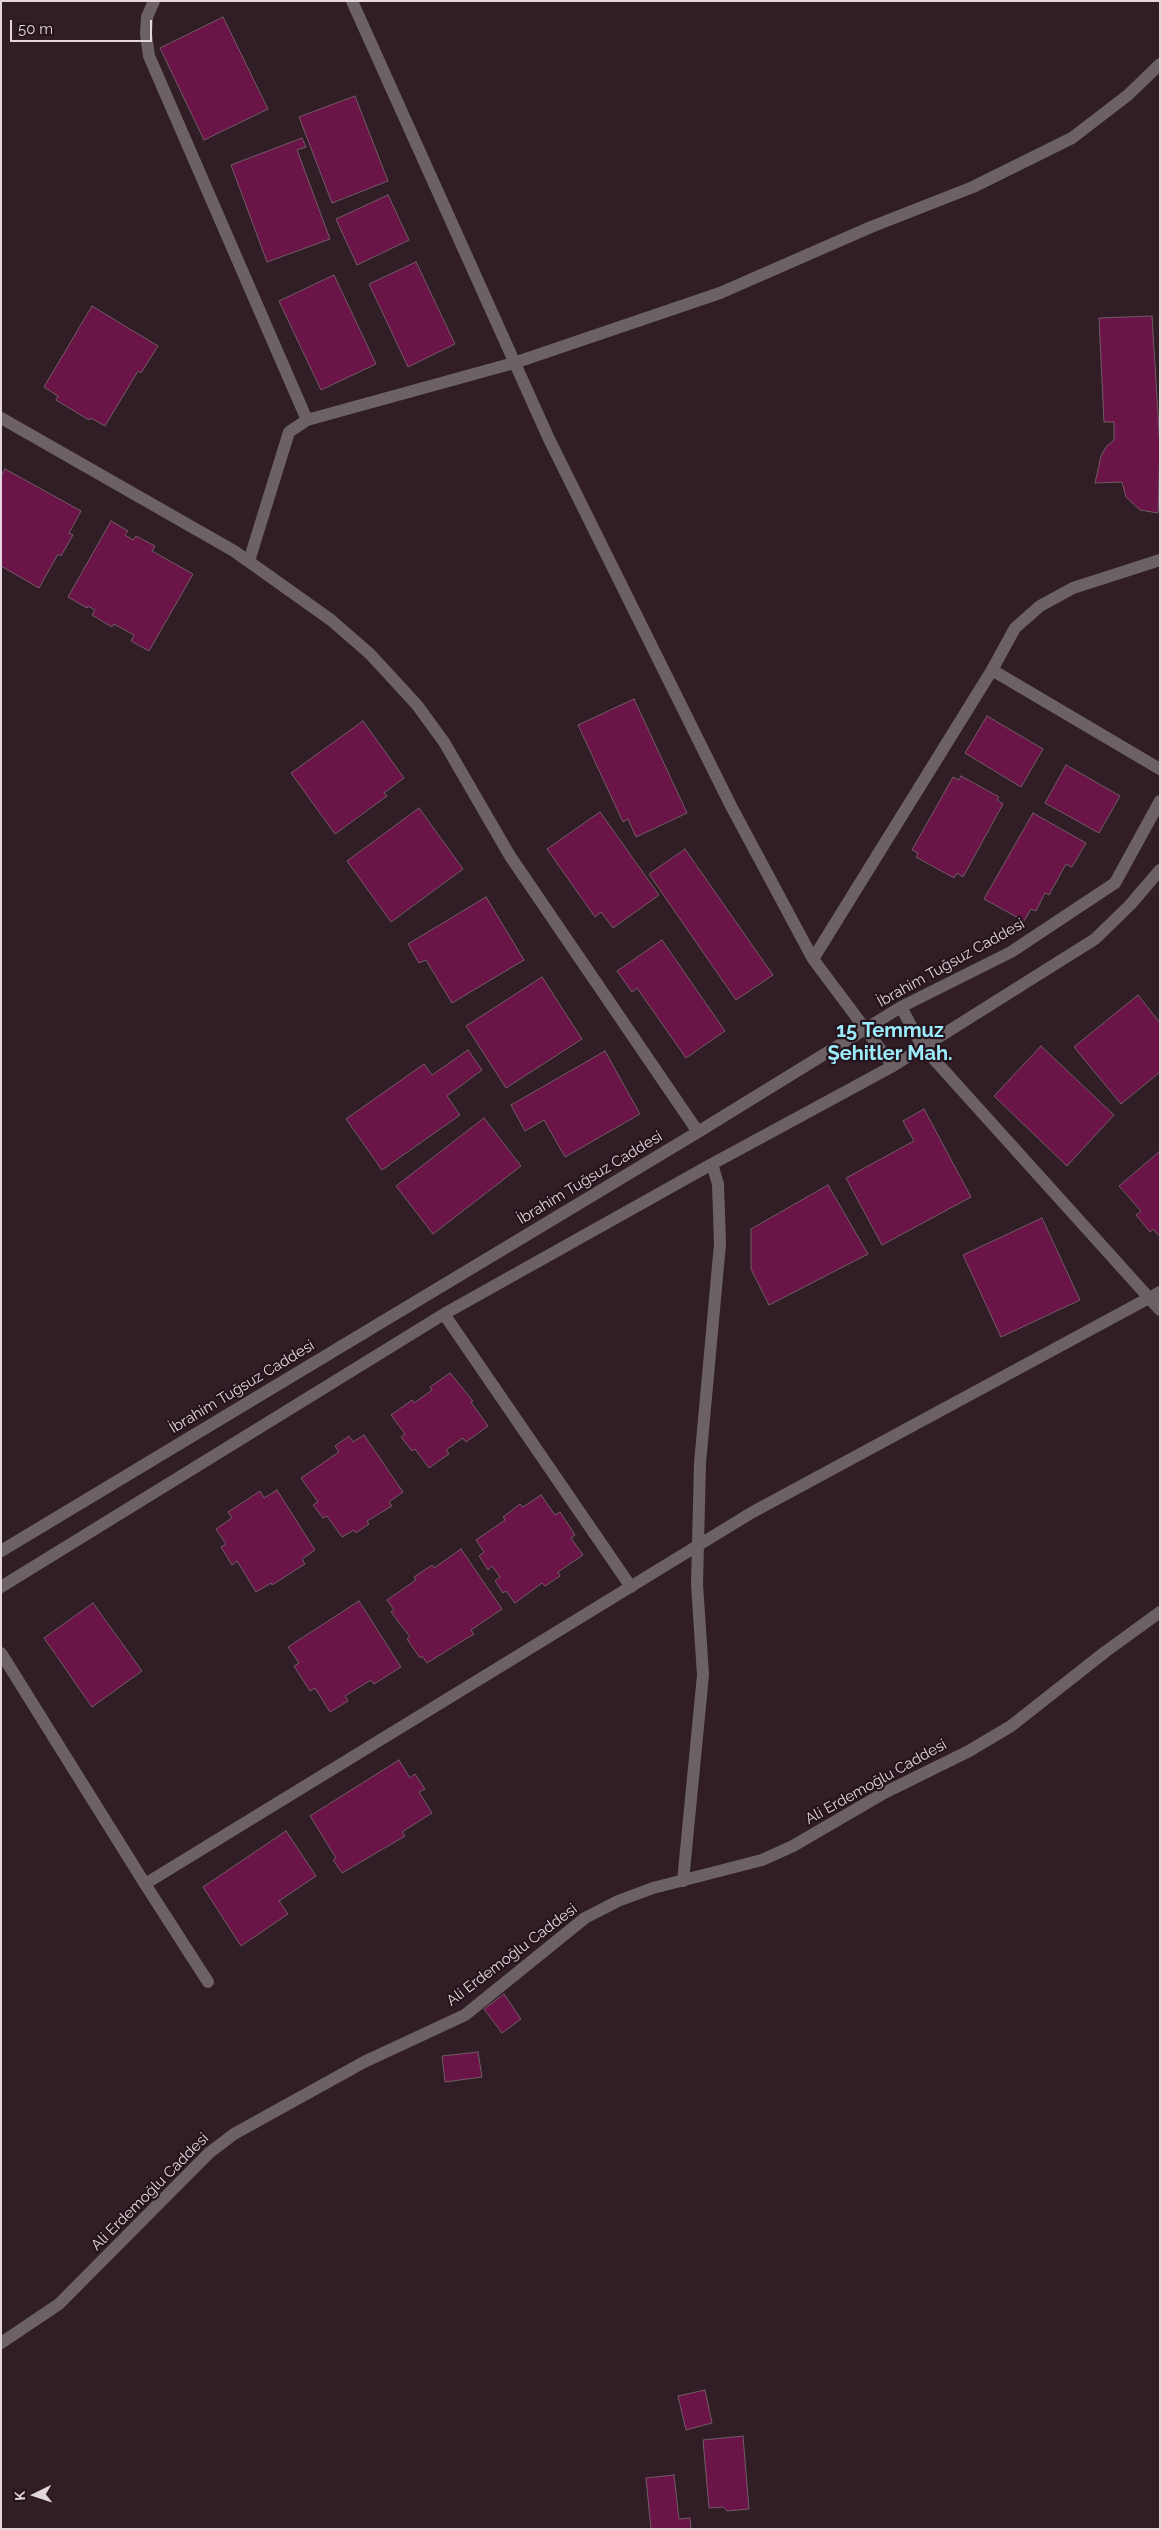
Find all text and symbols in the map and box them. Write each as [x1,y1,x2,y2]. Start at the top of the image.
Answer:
scale bar [12,10,155,42]
text: 50 m [18,20,53,38]
street label: İbrahim Tuğsuz Caddesi [874,915,1028,1011]
district label: 15 Temmuz Şehitler Mah. [827,1019,953,1066]
street label: İbrahim Tuğsuz Caddesi [514,1128,666,1228]
street label: İbrahim Tuğsuz Caddesi [166,1337,318,1437]
street label: Ali Erdemoğlu Caddesi [802,1736,950,1828]
street label: Ali Erdemoğlu Caddesi [443,1900,581,2010]
street label: Ali Erdemoğlu Caddesi [87,2129,213,2255]
north arrow [10,2470,60,2520]
text: K [12,2491,28,2501]

